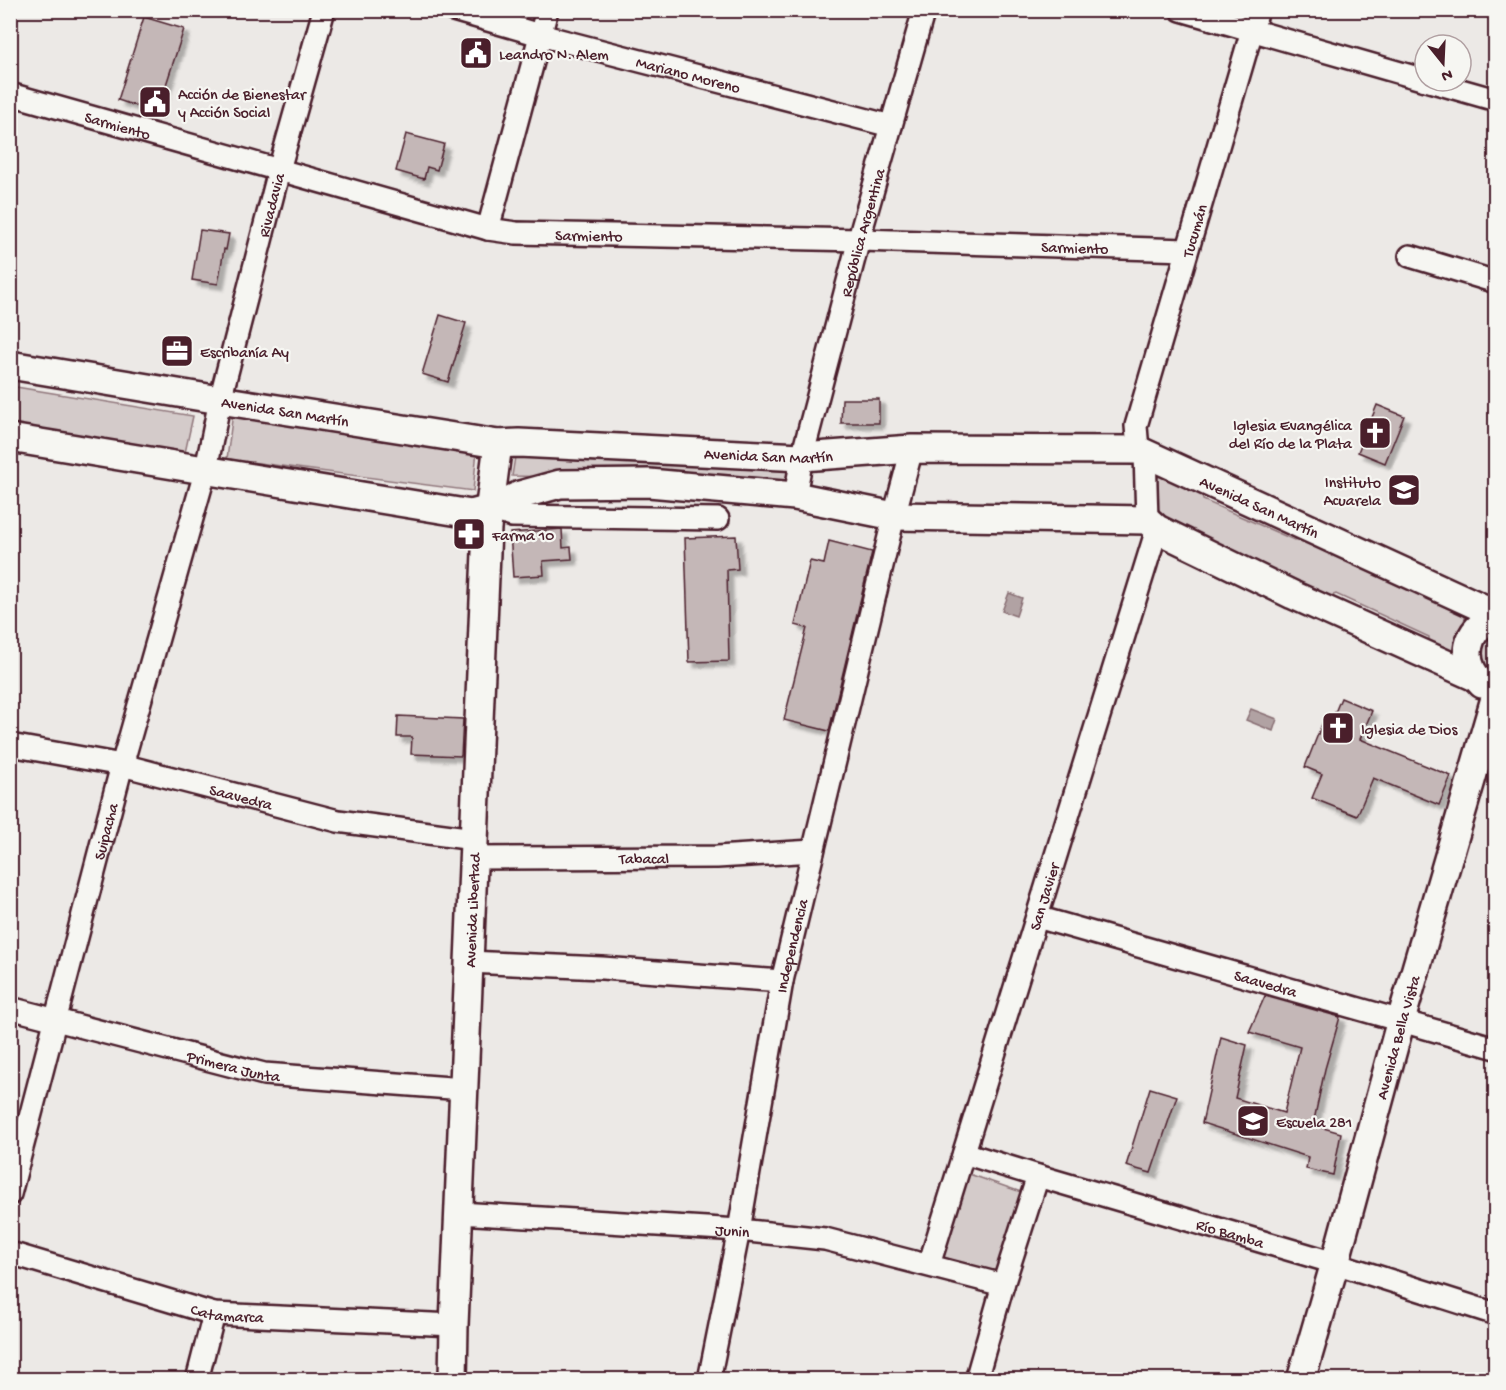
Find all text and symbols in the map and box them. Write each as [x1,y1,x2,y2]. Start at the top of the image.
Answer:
north arrow [1413,33,1473,93]
public building icon: Leandro N. Alem [458,35,494,71]
place label: Leandro N. Alem [499,47,609,66]
street label: Mariano Moreno [634,54,742,100]
text: N [1438,63,1454,85]
public building icon: Acción de Bienestar y Acción Social [137,84,173,120]
place label: Acción de Bienestar y Acción Social [178,87,307,124]
street label: Sarmiento [82,109,152,146]
street label: República Argentina [838,166,892,299]
street label: Rivadavia [256,171,291,240]
street label: Tucumán [1180,202,1214,261]
street label: Sarmiento [555,228,623,248]
street label: Sarmiento [1041,240,1109,261]
office icon: Escribanía Ay [159,333,195,369]
place label: Escribanía Ay [200,345,289,364]
street label: Avenida San Martín [220,394,350,433]
church icon: Iglesia Evangélica del Río de la Plata [1357,415,1393,451]
place label: Iglesia Evangélica del Río de la Plata [1229,418,1353,455]
street label: Avenida San Martín [703,446,834,470]
school or university icon: Instituto Acuarela [1386,472,1422,508]
street label: Avenida San Martín [1196,474,1321,545]
place label: Instituto Acuarela [1323,475,1382,512]
pharmacy icon: Farma 10 [451,516,487,552]
place label: Farma 10 [491,528,554,547]
church icon: Iglesia de Dios [1320,710,1356,746]
place label: Iglesia de Dios [1361,722,1458,741]
street label: Saavedra [207,782,275,817]
street label: Suipacha [92,800,125,863]
street label: Avenida Libertad [463,851,487,968]
street label: Tabacal [618,851,669,870]
street label: San Javier [1027,860,1066,933]
street label: Independencia [774,897,815,995]
street label: Saavedra [1231,968,1300,1004]
street label: Avenida Bella Vista [1374,973,1427,1102]
street label: Primera Junta [183,1048,282,1088]
school or university icon: Escuela 281 [1235,1103,1271,1139]
place label: Escuela 281 [1276,1115,1352,1134]
street label: Río Bamba [1193,1217,1267,1255]
street label: Junin [714,1223,751,1244]
street label: Catamarca [188,1302,265,1329]

